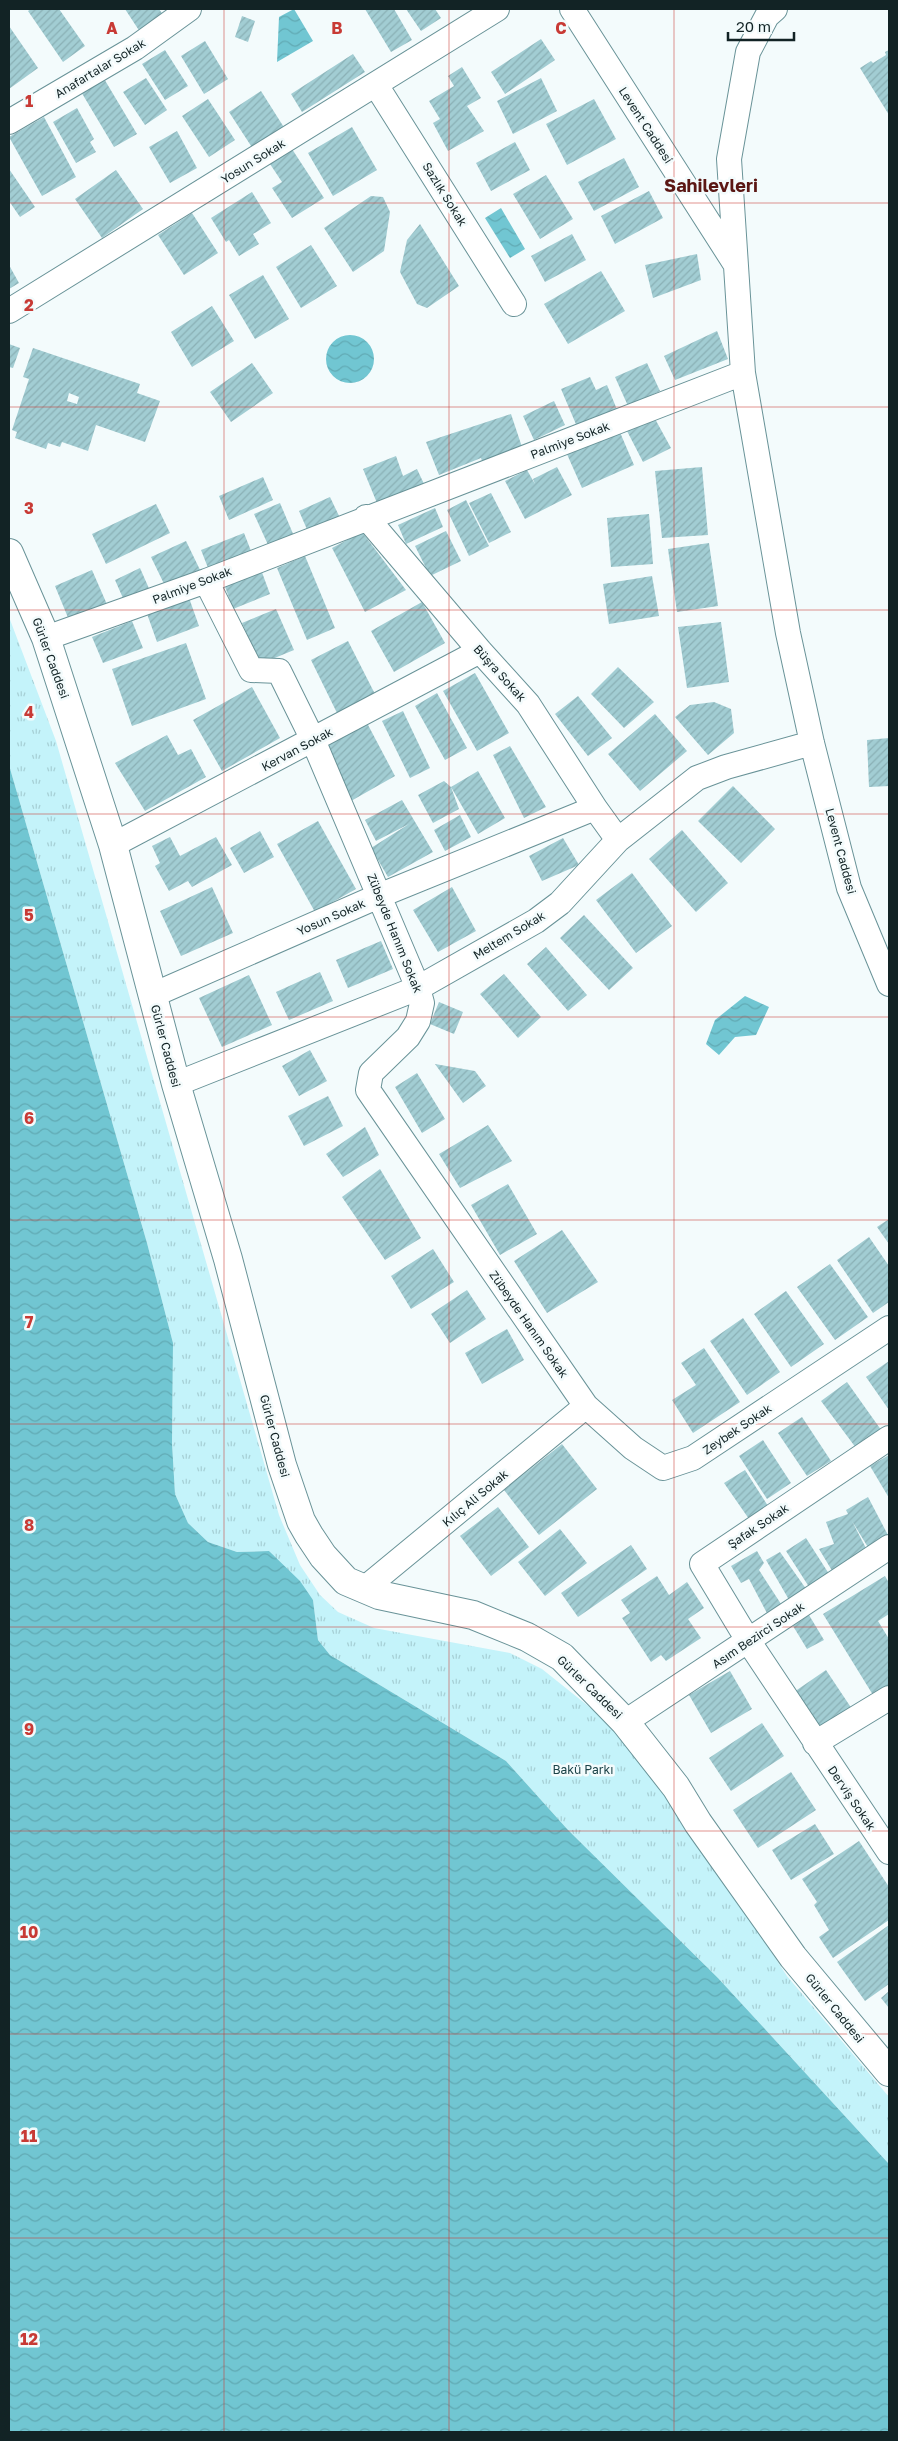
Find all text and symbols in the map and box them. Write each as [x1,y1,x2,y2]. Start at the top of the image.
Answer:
scale bar [728,10,794,42]
text: 20 m [736,17,771,35]
text: A [106,18,118,38]
text: B [331,18,343,38]
text: C [555,18,567,38]
street label: Anafartalar Sokak [52,35,148,101]
street label: Levent Caddesi [616,84,676,166]
text: 1 [25,91,33,111]
street label: Yosun Sokak [218,135,288,187]
street label: Sazlık Sokak [419,159,471,229]
district label: Sahilevleri [664,174,758,196]
text: 2 [24,295,34,315]
street label: Palmiye Sokak [528,418,612,462]
text: 3 [24,498,34,518]
street label: Palmiye Sokak [150,563,234,607]
street label: Gürler Caddesi [29,615,73,701]
street label: Büşra Sokak [471,642,530,705]
text: 4 [24,702,34,722]
street label: Kervan Sokak [259,724,335,774]
street label: Levent Caddesi [822,806,860,896]
street label: Zübeyde Hanım Sokak [364,871,426,995]
street label: Yosun Sokak [295,895,368,939]
text: 5 [24,905,34,925]
street label: Meltem Sokak [470,908,548,962]
street label: Gürler Caddesi [148,1003,184,1089]
text: 6 [24,1108,34,1128]
street label: Zübeyde Hanım Sokak [486,1268,572,1381]
text: 7 [25,1312,34,1332]
street label: Gürler Caddesi [257,1393,293,1479]
street label: Zeybek Sokak [700,1400,774,1457]
street label: Kılıç Ali Sokak [439,1466,511,1530]
street label: Şafak Sokak [725,1500,791,1552]
text: 8 [24,1515,34,1535]
street label: Asım Bezirci Sokak [709,1598,807,1671]
street label: Gürler Caddesi [554,1652,626,1722]
text: 9 [24,1719,34,1739]
park label: Bakü Parkı [552,1762,614,1777]
street label: Derviş Sokak [825,1763,879,1833]
text: 10 [20,1922,38,1942]
street label: Gürler Caddesi [802,1970,868,2046]
text: 11 [21,2126,37,2146]
text: 12 [20,2329,38,2349]

